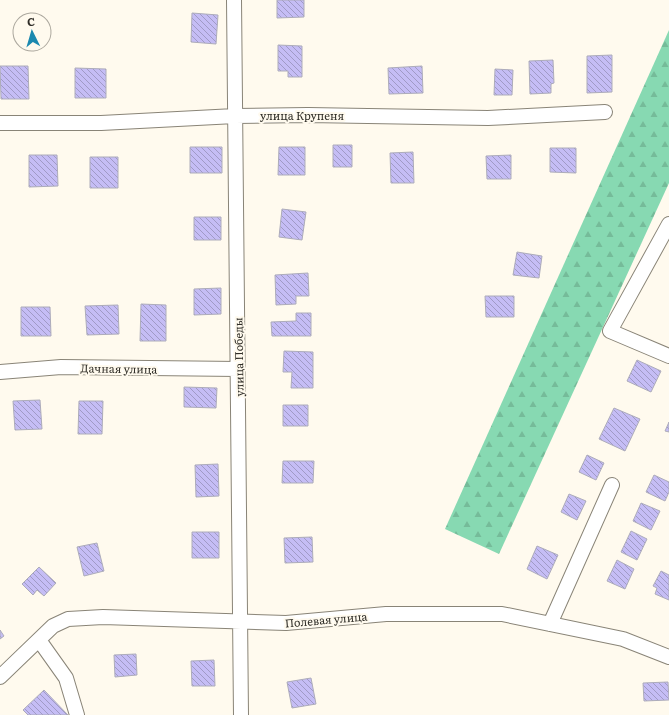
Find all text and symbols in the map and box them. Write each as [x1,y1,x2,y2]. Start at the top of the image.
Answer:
north arrow [12,12,52,52]
text: С [26,13,36,29]
street label: улица Крупеня [260,107,344,123]
street label: улица Победы [229,317,247,397]
street label: Дачная улица [81,359,158,377]
street label: Полевая улица [284,607,368,631]

